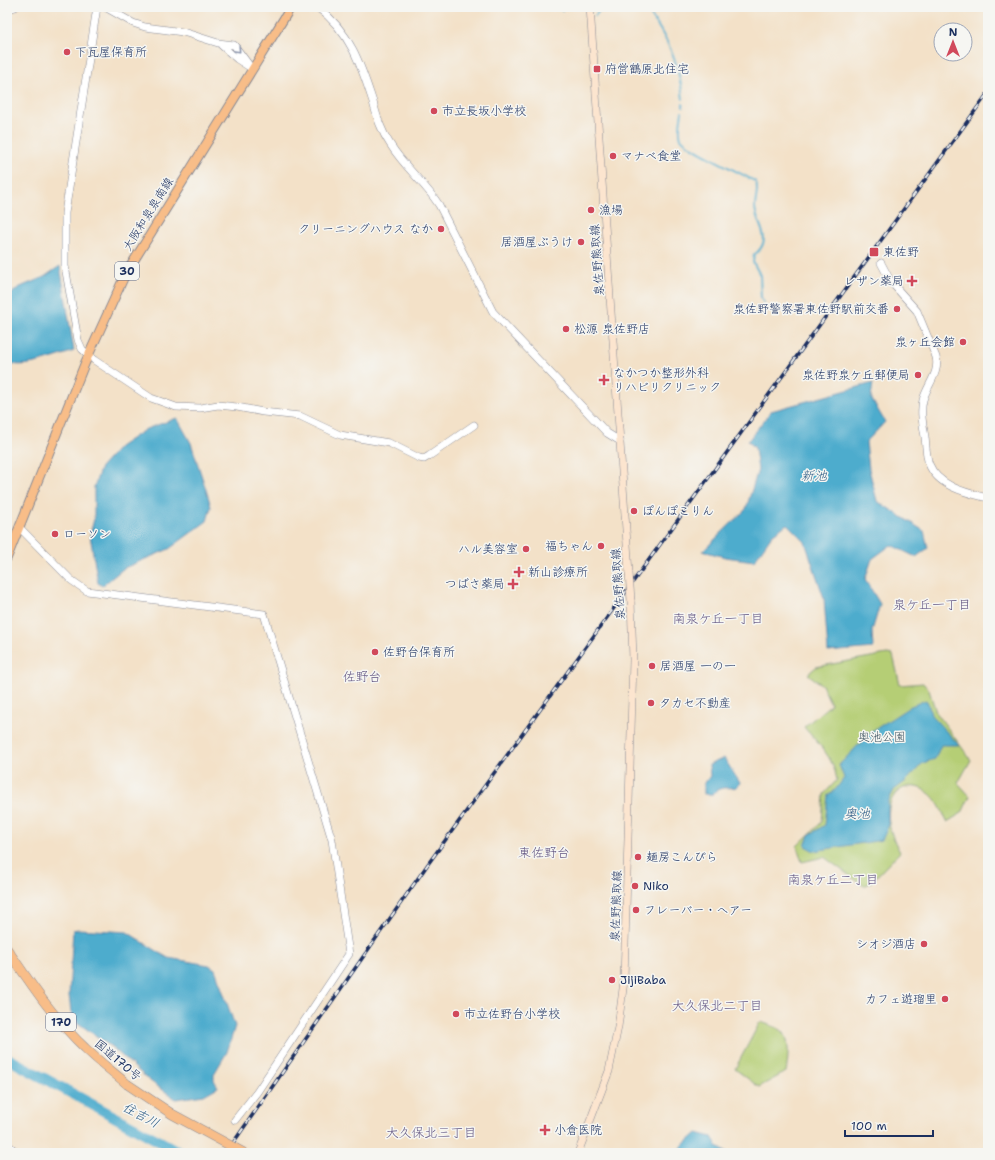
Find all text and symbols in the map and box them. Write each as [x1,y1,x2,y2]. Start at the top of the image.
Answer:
north arrow [933,22,973,62]
text: N [949,25,958,40]
place label: 下瓦屋保育所 [75,44,147,60]
one-way arrow [234,46,241,53]
marker: 下瓦屋保育所 [62,47,72,57]
place label: 府営鶴原北住宅 [605,61,689,77]
marker: 府営鶴原北住宅 [592,64,602,74]
place label: 市立長坂小学校 [442,103,526,119]
marker: 市立長坂小学校 [429,106,439,116]
place label: マナベ食堂 [621,148,681,164]
marker: マナベ食堂 [608,151,618,161]
street label: 大阪和泉泉南線 [119,174,177,254]
place label: 漁場 [599,202,623,218]
marker: 漁場 [586,205,596,215]
place label: クリーニングハウス なか [298,221,433,237]
marker: クリーニングハウス なか [436,224,446,234]
street label: 泉佐野熊取線 [587,224,607,296]
place label: 居酒屋ぶうけ [501,234,573,250]
marker: 居酒屋ぶうけ [576,237,586,247]
place label: 東佐野 [883,244,919,260]
marker: 東佐野 [868,246,880,258]
road number: 30 [115,262,139,280]
place label: レザン薬局 [844,273,904,289]
marker: レザン薬局 [907,276,917,286]
place label: 泉佐野警察署東佐野駅前交番 [733,301,889,317]
marker: 泉佐野警察署東佐野駅前交番 [892,304,902,314]
place label: 松源 泉佐野店 [574,321,650,337]
marker: 松源 泉佐野店 [561,324,571,334]
place label: 泉ヶ丘会館 [895,334,955,350]
marker: 泉ヶ丘会館 [958,337,968,347]
place label: なかつか整形外科 リハビリクリニック [613,365,721,395]
place label: 泉佐野泉ケ丘郵便局 [802,367,910,383]
marker: 泉佐野泉ケ丘郵便局 [913,370,923,380]
marker: なかつか整形外科 リハビリクリニック [598,374,610,386]
water label: 新池 [801,467,828,484]
place label: ぽんぽこりん [642,503,714,519]
marker: ぽんぽこりん [629,506,639,516]
place label: ローソン [63,526,111,542]
marker: ローソン [50,529,60,539]
place label: 福ちゃん [545,538,593,554]
place label: ハル美容室 [458,541,518,557]
marker: 福ちゃん [596,541,606,551]
marker: ハル美容室 [521,544,531,554]
street label: 泉佐野熊取線 [608,548,628,620]
place label: 新山診療所 [528,564,588,580]
marker: 新山診療所 [513,566,525,578]
place label: つばさ薬局 [445,576,505,592]
marker: つばさ薬局 [508,579,518,589]
district label: 泉ケ丘一丁目 [893,596,971,613]
district label: 南泉ケ丘一丁目 [672,610,764,627]
place label: 佐野台保育所 [383,644,455,660]
marker: 佐野台保育所 [370,647,380,657]
place label: 居酒屋 一の一 [660,658,736,674]
marker: 居酒屋 一の一 [647,661,657,671]
district label: 佐野台 [342,668,382,685]
place label: タカセ不動産 [659,695,731,711]
marker: タカセ不動産 [646,698,656,708]
park label: 奥池公園 [858,729,906,745]
water label: 奥池 [844,805,871,822]
district label: 東佐野台 [518,844,570,861]
place label: 麺房こんぴら [646,849,718,865]
marker: 麺房こんぴら [633,852,643,862]
street label: 泉佐野熊取線 [607,870,625,942]
district label: 南泉ケ丘二丁目 [787,871,879,888]
place label: Niko [643,878,669,894]
marker: Niko [630,881,640,891]
place label: フレーバー・ヘアー [644,902,752,918]
marker: フレーバー・ヘアー [631,905,641,915]
place label: シオジ酒店 [856,936,916,952]
marker: シオジ酒店 [919,939,929,949]
place label: JijiBaba [620,972,666,988]
marker: JijiBaba [607,975,617,985]
place label: カフェ遊瑠里 [865,991,937,1007]
marker: カフェ遊瑠里 [940,994,950,1004]
district label: 大久保北二丁目 [671,997,763,1014]
place label: 市立佐野台小学校 [464,1006,560,1022]
marker: 市立佐野台小学校 [451,1009,461,1019]
road number: 170 [46,1013,76,1031]
street label: 国道170号 [91,1036,145,1084]
water label: 住吉川 [120,1098,162,1132]
scale bar [845,1112,933,1138]
text: 100 m [851,1118,887,1134]
place label: 小倉医院 [554,1122,602,1138]
district label: 大久保北三丁目 [385,1124,477,1141]
marker: 小倉医院 [539,1124,551,1136]

